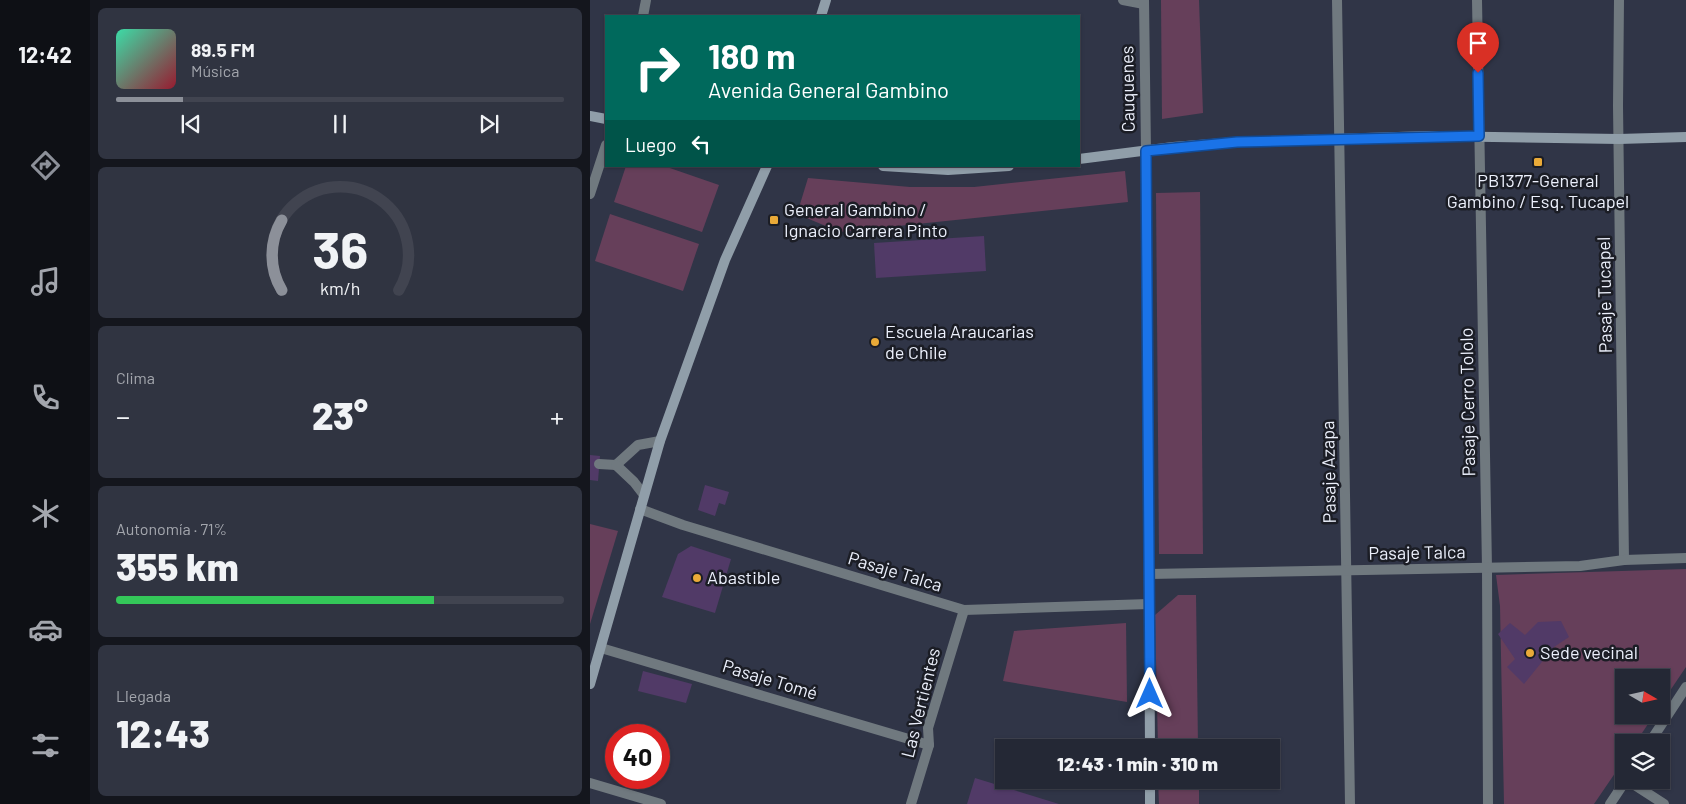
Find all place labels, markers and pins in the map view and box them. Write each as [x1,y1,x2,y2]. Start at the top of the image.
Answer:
pin [1457,22,1499,73]
marker: PB1377-General Gambino / Esq. Tucapel [1532,156,1544,168]
place label: PB1377-General Gambino / Esq. Tucapel [1447,169,1629,212]
place label: General Gambino / Ignacio Carrera Pinto [784,198,948,241]
marker: General Gambino / Ignacio Carrera Pinto [768,214,780,226]
place label: Escuela Araucarias de Chile [885,320,1034,363]
marker: Escuela Araucarias de Chile [869,336,881,348]
place label: Abastible [707,566,780,588]
marker: Abastible [691,572,703,584]
place label: Sede vecinal [1540,641,1638,663]
marker: Sede vecinal [1524,647,1536,659]

